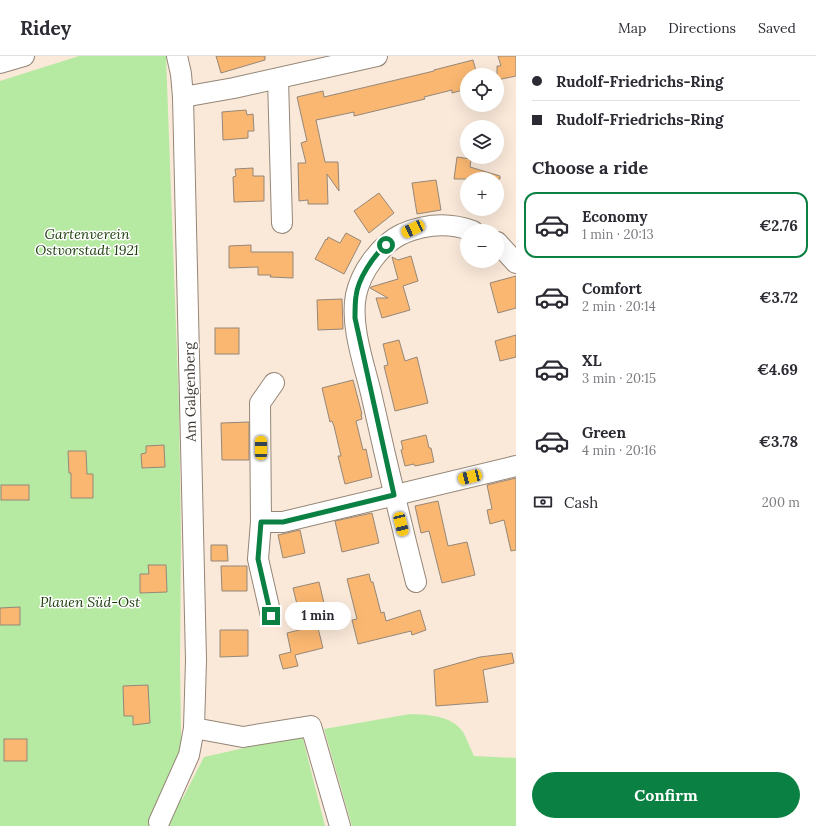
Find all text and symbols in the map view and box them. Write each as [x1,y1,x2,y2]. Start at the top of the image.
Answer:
text: Ridey [20,16,71,40]
text: Map [618,19,646,37]
text: Directions [668,19,736,37]
text: Saved [758,19,796,37]
map controls [460,68,504,268]
button: locate [460,68,504,112]
text: Rudolf-Friedrichs-Ring [556,72,723,91]
text: Rudolf-Friedrichs-Ring [556,110,723,129]
button: layers [460,120,504,164]
text: Choose a ride [532,156,648,179]
button: + [460,172,504,216]
icon: car [534,207,570,243]
text: Economy [582,207,647,226]
text: €2.76 [759,216,798,235]
car [400,218,426,240]
button: − [460,224,504,268]
park label: Gartenverein Ostvorstadt 1921 [35,225,139,259]
text: 1 min · 20:13 [582,226,654,243]
route start [377,236,395,254]
icon: car [534,279,570,315]
text: Comfort [582,279,642,298]
text: €3.72 [759,288,798,307]
text: 2 min · 20:14 [582,298,656,315]
street label: Am Galgenberg [180,342,200,443]
icon: car [534,351,570,387]
text: XL [582,351,602,370]
text: €4.69 [757,360,798,379]
text: 3 min · 20:15 [582,370,656,387]
icon: car [534,423,570,459]
text: Green [582,423,626,442]
text: €3.78 [759,432,798,451]
car [255,436,267,460]
text: 4 min · 20:16 [582,442,656,459]
car [457,468,483,486]
icon: cash [532,491,554,513]
text: Cash [564,493,598,512]
text: 200 m [762,494,800,511]
car [392,511,410,537]
park label: Plauen Süd-Ost [40,593,141,611]
callout: 1 min [285,602,351,630]
route end [262,607,280,625]
text: 1 min [301,607,335,624]
button: Confirm [532,772,800,818]

